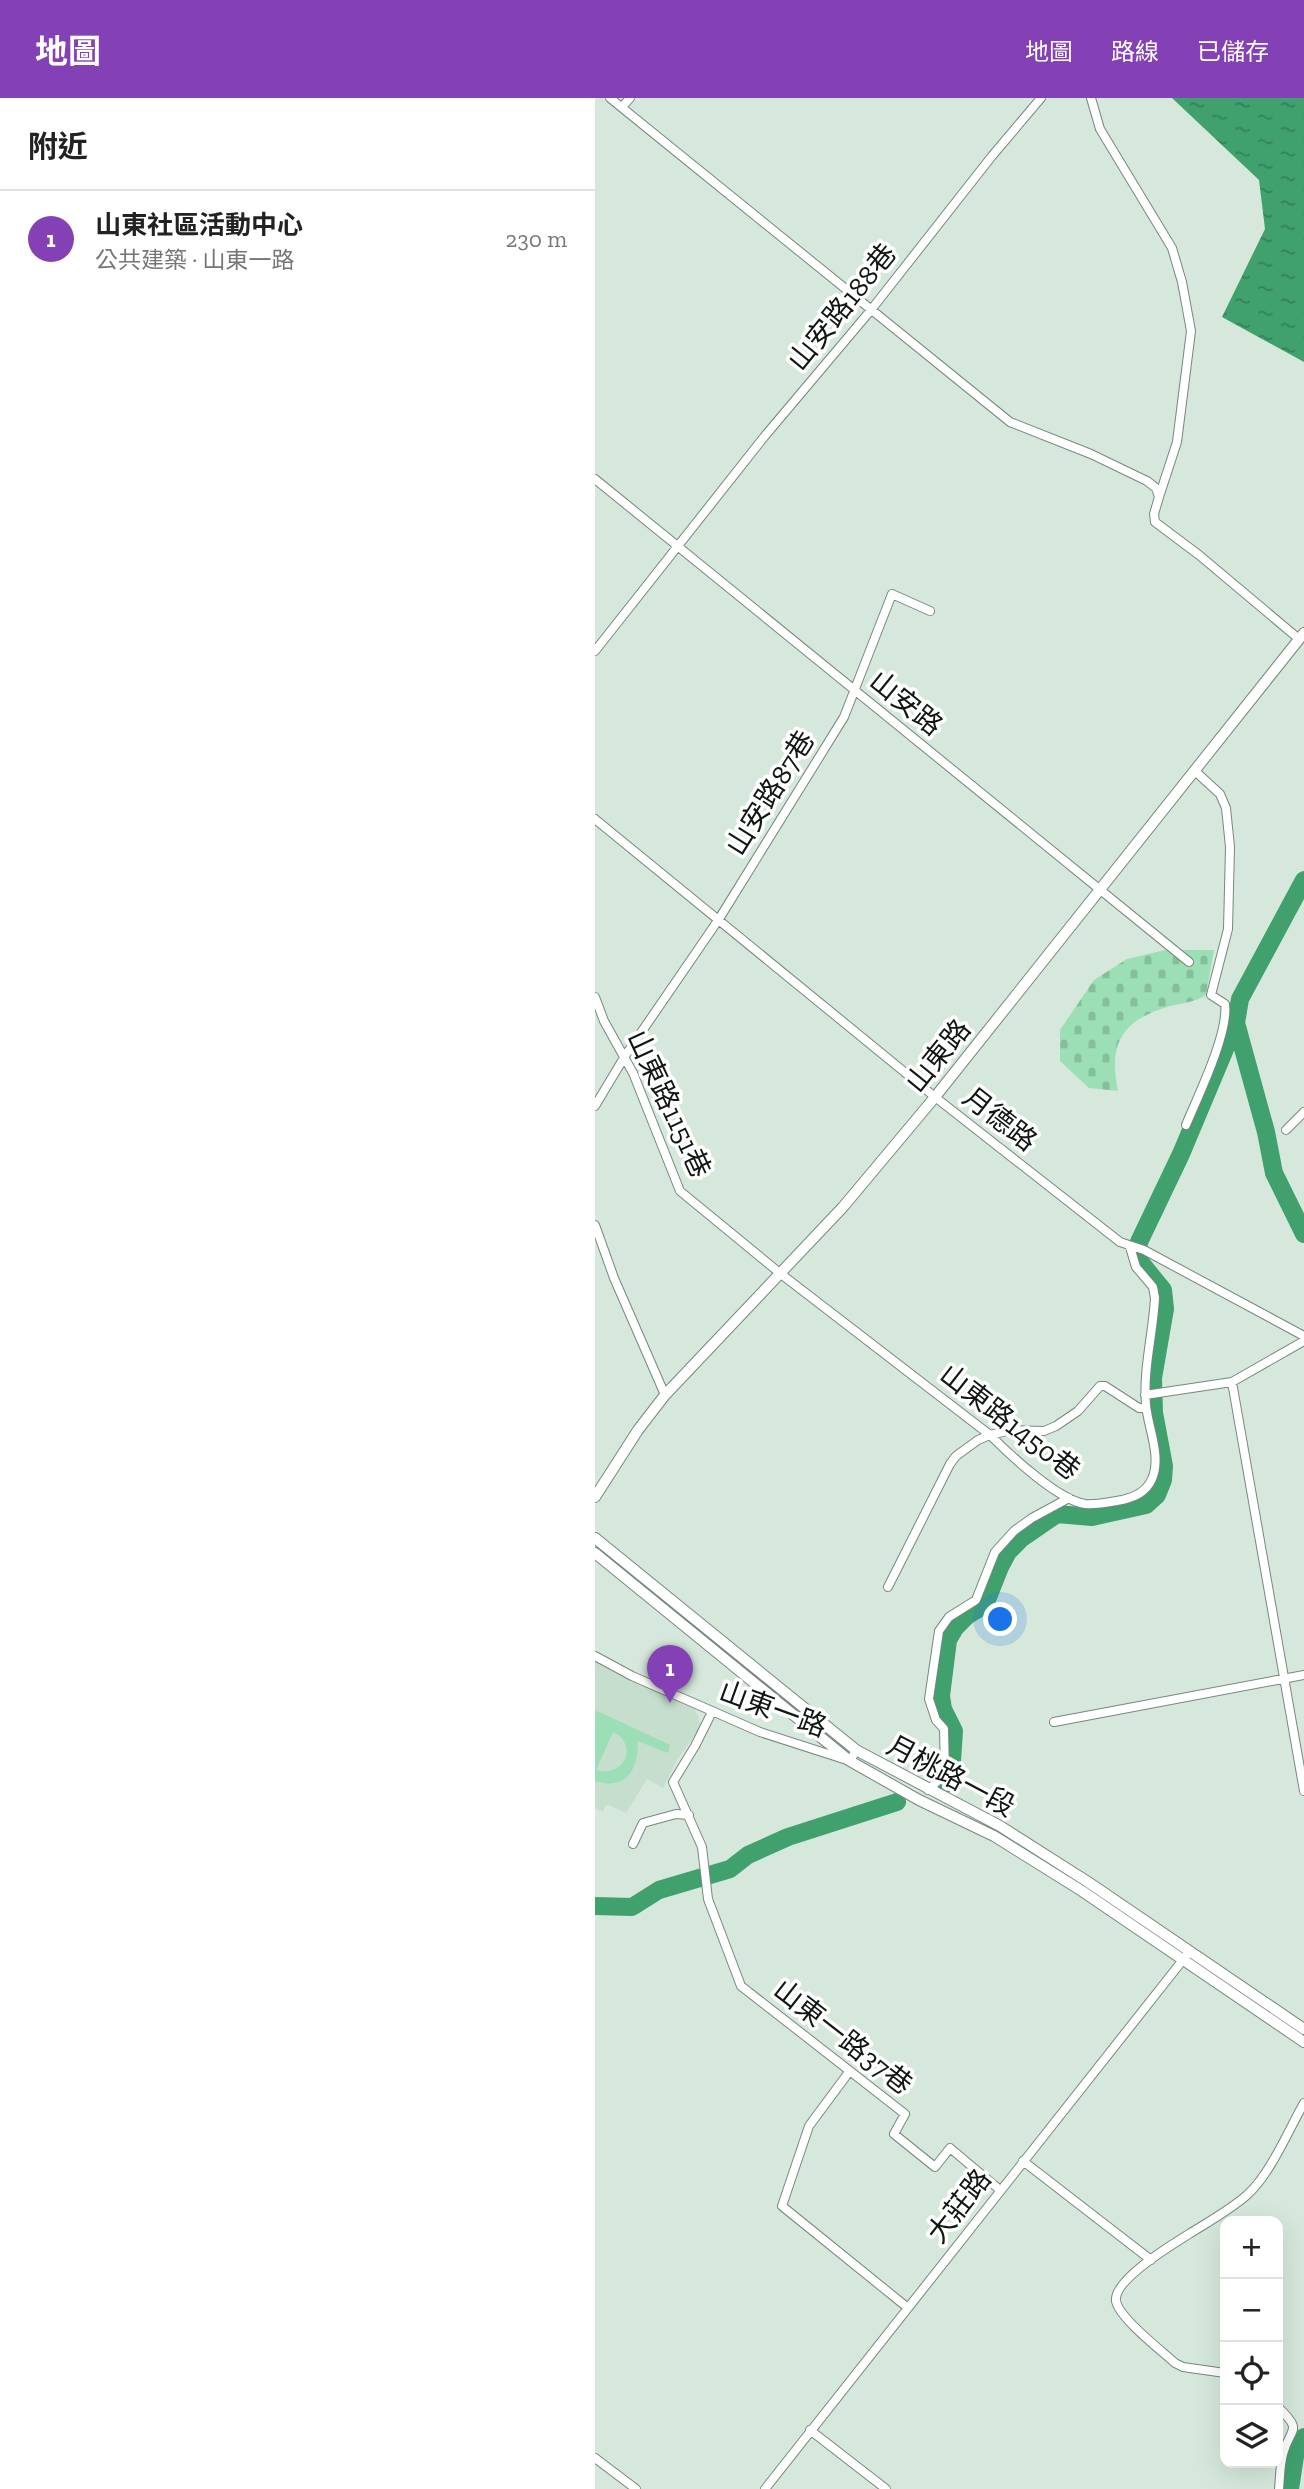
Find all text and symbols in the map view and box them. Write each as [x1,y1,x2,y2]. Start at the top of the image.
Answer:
text: 地圖 [35,32,101,71]
text: 地圖 [1025,37,1073,66]
text: 路線 [1111,37,1159,66]
text: 已儲存 [1197,37,1269,66]
text: 附近 [28,129,88,165]
text: 山東社區活動中心 [95,209,303,241]
text: 1 [46,225,56,253]
text: 230 m [506,225,567,253]
street label: 山安路188巷 [781,237,903,377]
text: 公共建築 · 山東一路 [95,246,294,274]
street label: 山安路 [863,664,949,742]
street label: 山安路87巷 [719,725,821,861]
street label: 山東路 [899,1013,977,1099]
street label: 山東路1151巷 [621,1025,717,1183]
street label: 月德路 [957,1080,1043,1158]
street label: 山東路1450巷 [934,1357,1086,1487]
your location [983,1602,1017,1636]
pin: 1 [647,1645,693,1703]
street label: 山東一路 [715,1674,831,1744]
street label: 月桃路一段 [881,1729,1021,1823]
street label: 山東一路37巷 [767,1973,919,2101]
street label: 大莊路 [920,2163,998,2249]
map controls [1220,2216,1283,2468]
button: + [1220,2216,1283,2279]
button: − [1220,2279,1283,2342]
button: locate [1220,2342,1283,2405]
button: layers [1220,2405,1283,2468]

